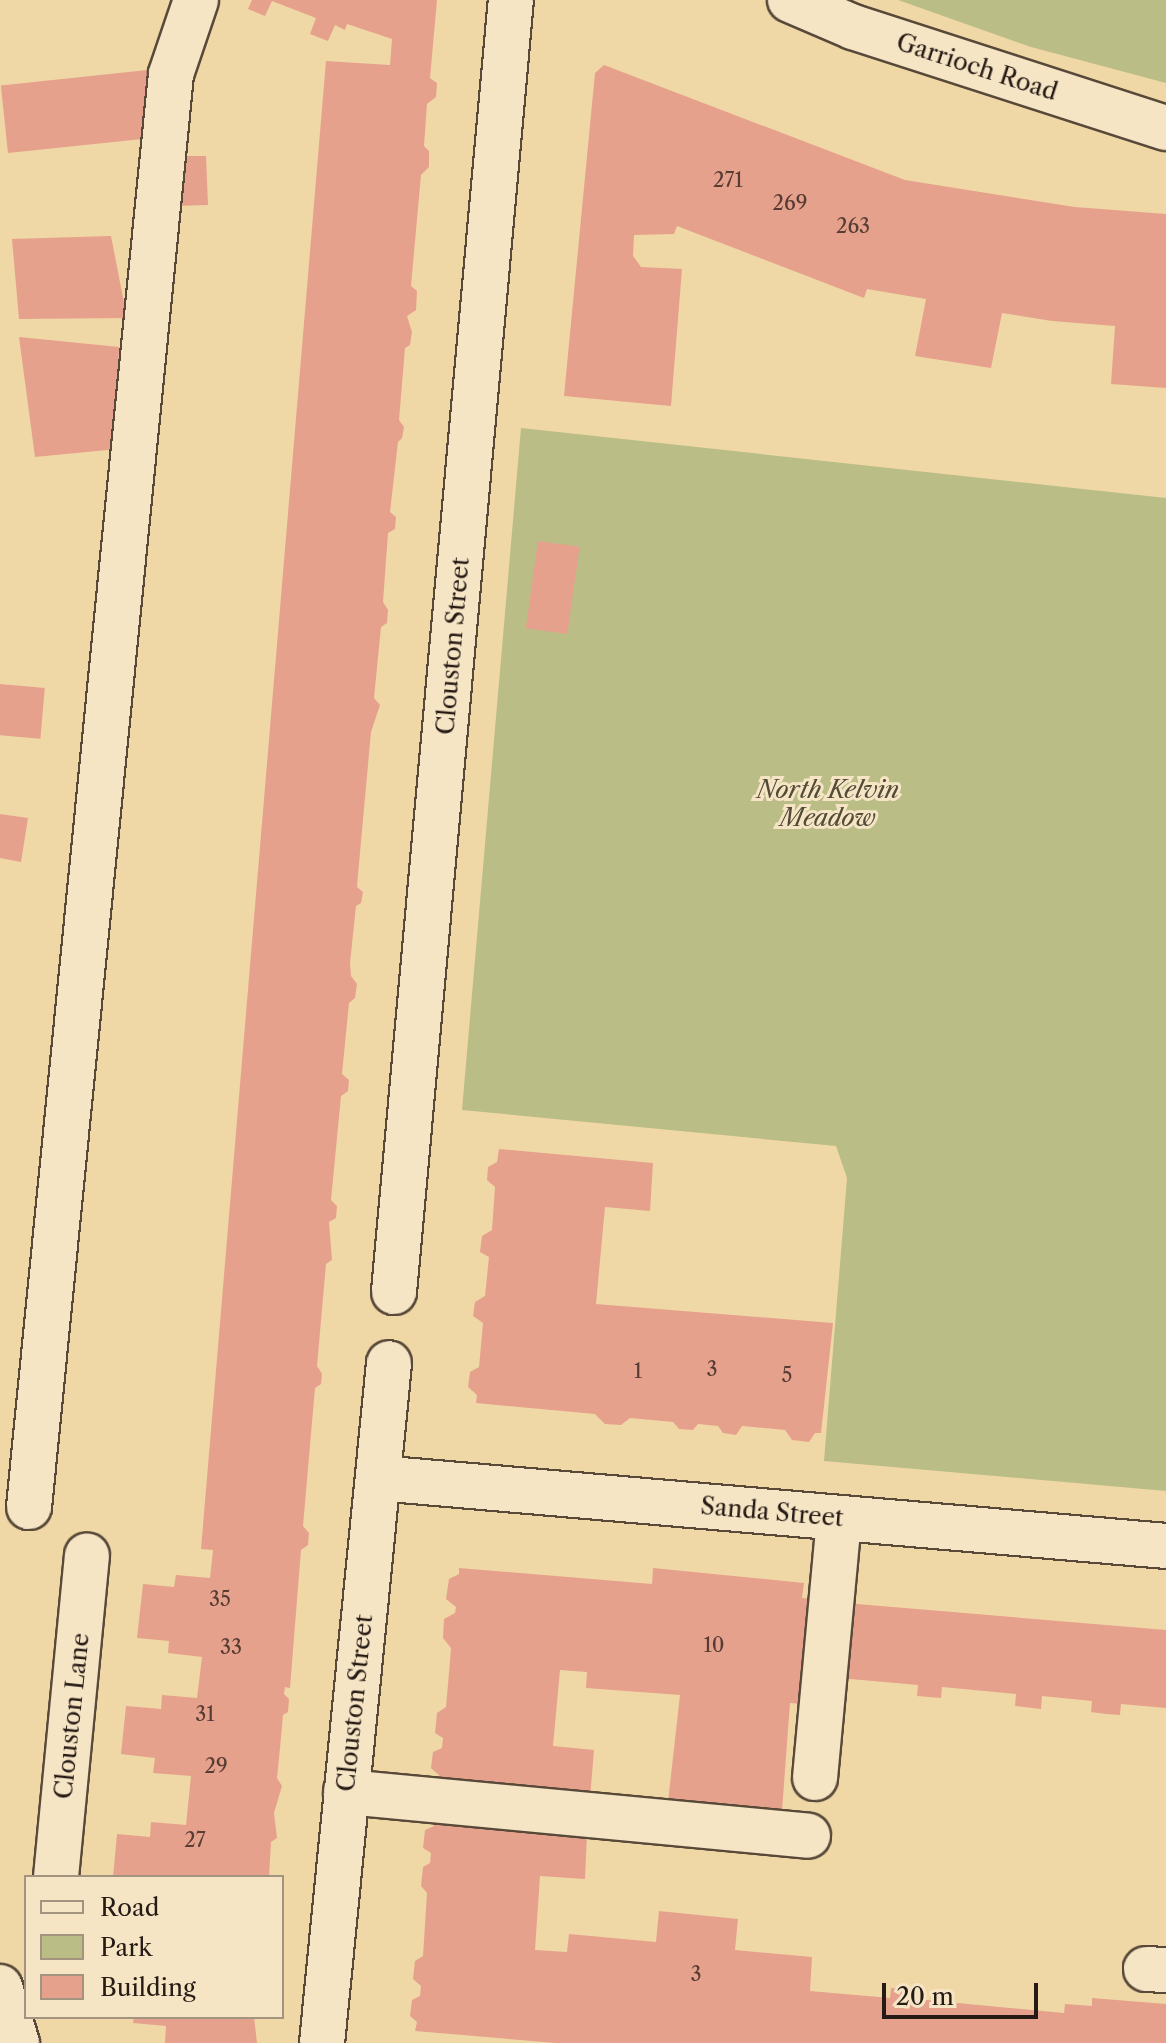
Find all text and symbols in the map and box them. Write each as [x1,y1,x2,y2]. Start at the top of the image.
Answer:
street label: Garrioch Road [893,27,1061,107]
house number: 271 [713,168,743,192]
house number: 269 [773,191,807,215]
house number: 263 [836,214,870,238]
street label: Clouston Street [431,556,475,736]
park label: North Kelvin Meadow [757,776,899,832]
house number: 3 [706,1357,718,1381]
house number: 1 [634,1359,642,1383]
house number: 5 [782,1363,792,1387]
street label: Sanda Street [699,1491,845,1533]
house number: 35 [209,1587,231,1611]
street label: Clouston Street [331,1613,379,1793]
street label: Clouston Lane [49,1632,95,1800]
house number: 10 [703,1633,725,1657]
house number: 33 [220,1635,242,1659]
house number: 31 [195,1702,215,1726]
house number: 29 [204,1754,228,1778]
house number: 27 [184,1828,206,1852]
legend [24,1875,284,2019]
text: Road [100,1893,159,1922]
text: Park [100,1933,152,1962]
house number: 3 [690,1962,702,1986]
scale bar [886,1967,1042,2017]
text: Building [100,1973,196,2002]
text: 20 m [896,1982,954,2011]

